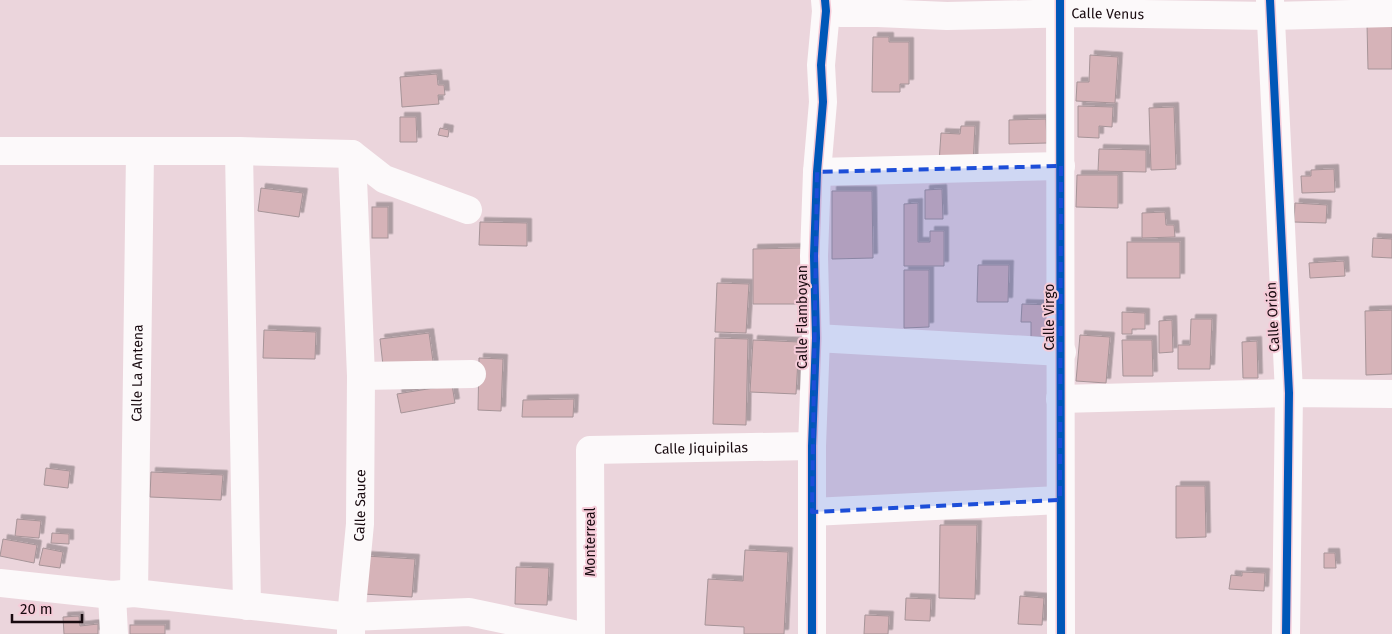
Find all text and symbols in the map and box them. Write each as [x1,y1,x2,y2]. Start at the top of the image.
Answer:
street label: Calle Venus [1071,4,1145,23]
street label: Calle Flamboyan [794,265,811,369]
street label: Calle Orión [1263,282,1283,352]
street label: Calle Virgo [1041,284,1058,350]
street label: Calle La Antena [128,324,146,422]
street label: Calle Jiquipilas [654,439,748,457]
street label: Calle Sauce [350,469,369,542]
street label: Monterreal [582,507,599,577]
scale bar [12,592,82,624]
text: 20 m [20,600,53,618]

